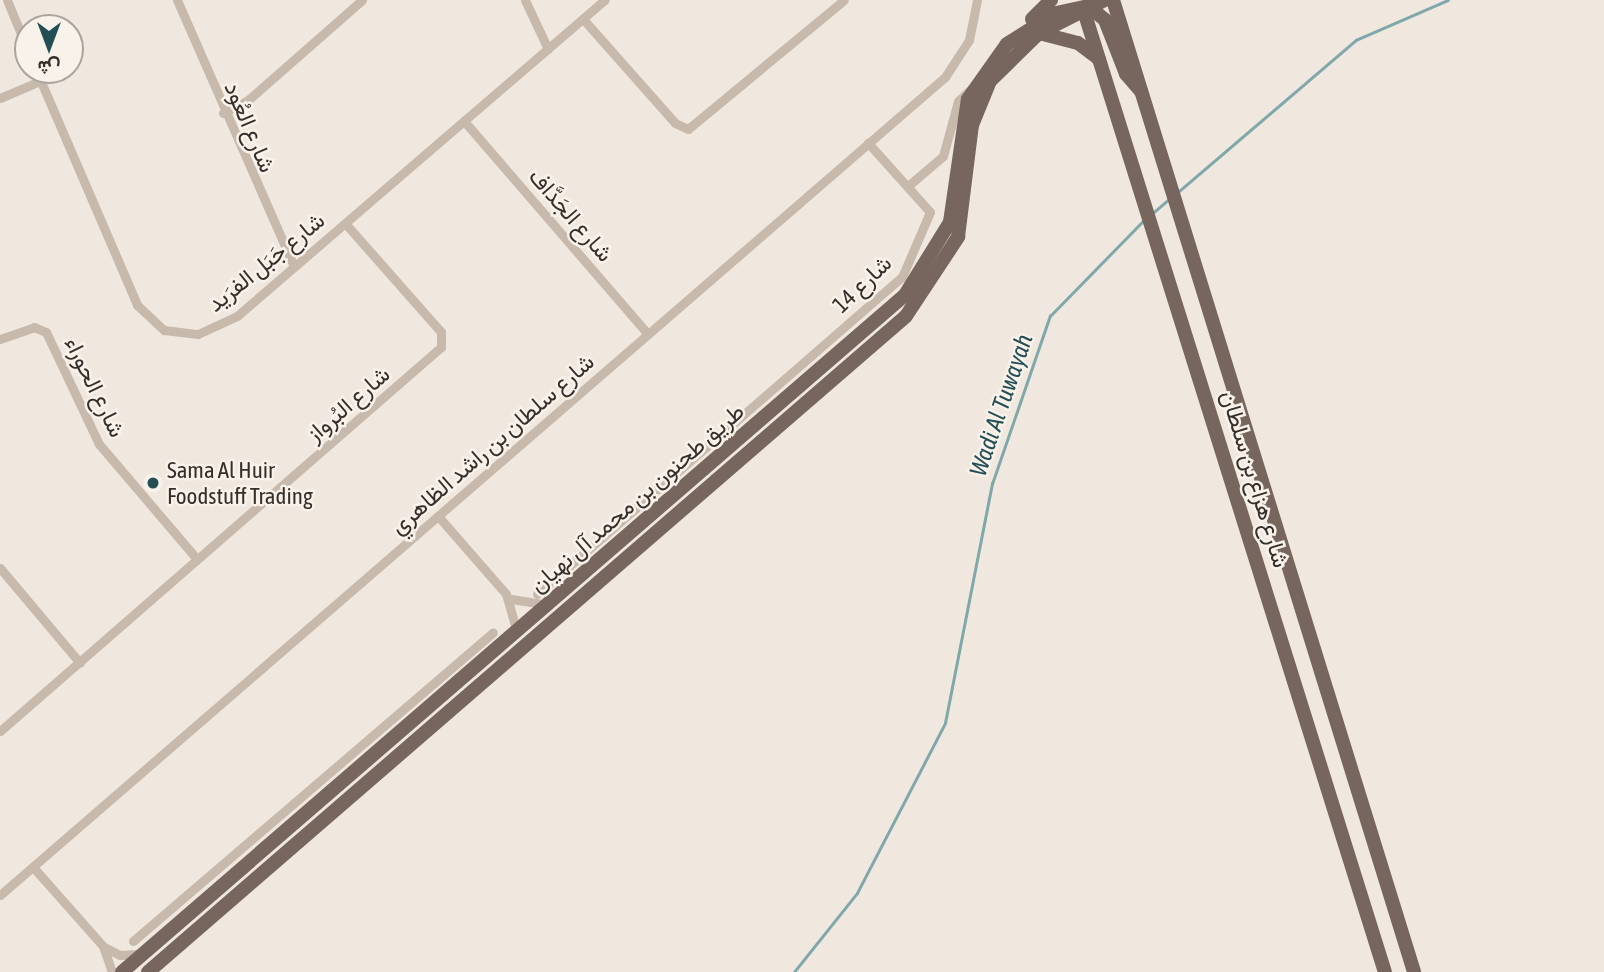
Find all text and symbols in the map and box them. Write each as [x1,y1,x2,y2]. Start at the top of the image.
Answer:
north arrow [14,14,84,84]
text: ش [38,57,60,79]
street label: شارع العُود [219,78,281,176]
street label: شارع الجَدَّاف [523,163,619,267]
street label: شارع جَبَل الفرَيد [202,206,330,318]
street label: شارع 14 [827,249,897,319]
water label: Wadi Al Tuwayah [963,330,1039,480]
street label: شارع الحوراء [59,332,131,442]
street label: شارع سلطان بن راشد الظاهري [384,348,600,540]
street label: شارع البُرواز [301,360,395,448]
street label: شارع هزاع بن سلطان [1215,387,1295,571]
street label: طريق طحنون بن محمد آل نهيان [524,397,750,599]
place label: Sama Al Huir Foodstuff Trading [167,456,313,510]
marker: Sama Al Huir Foodstuff Trading [145,475,161,491]

